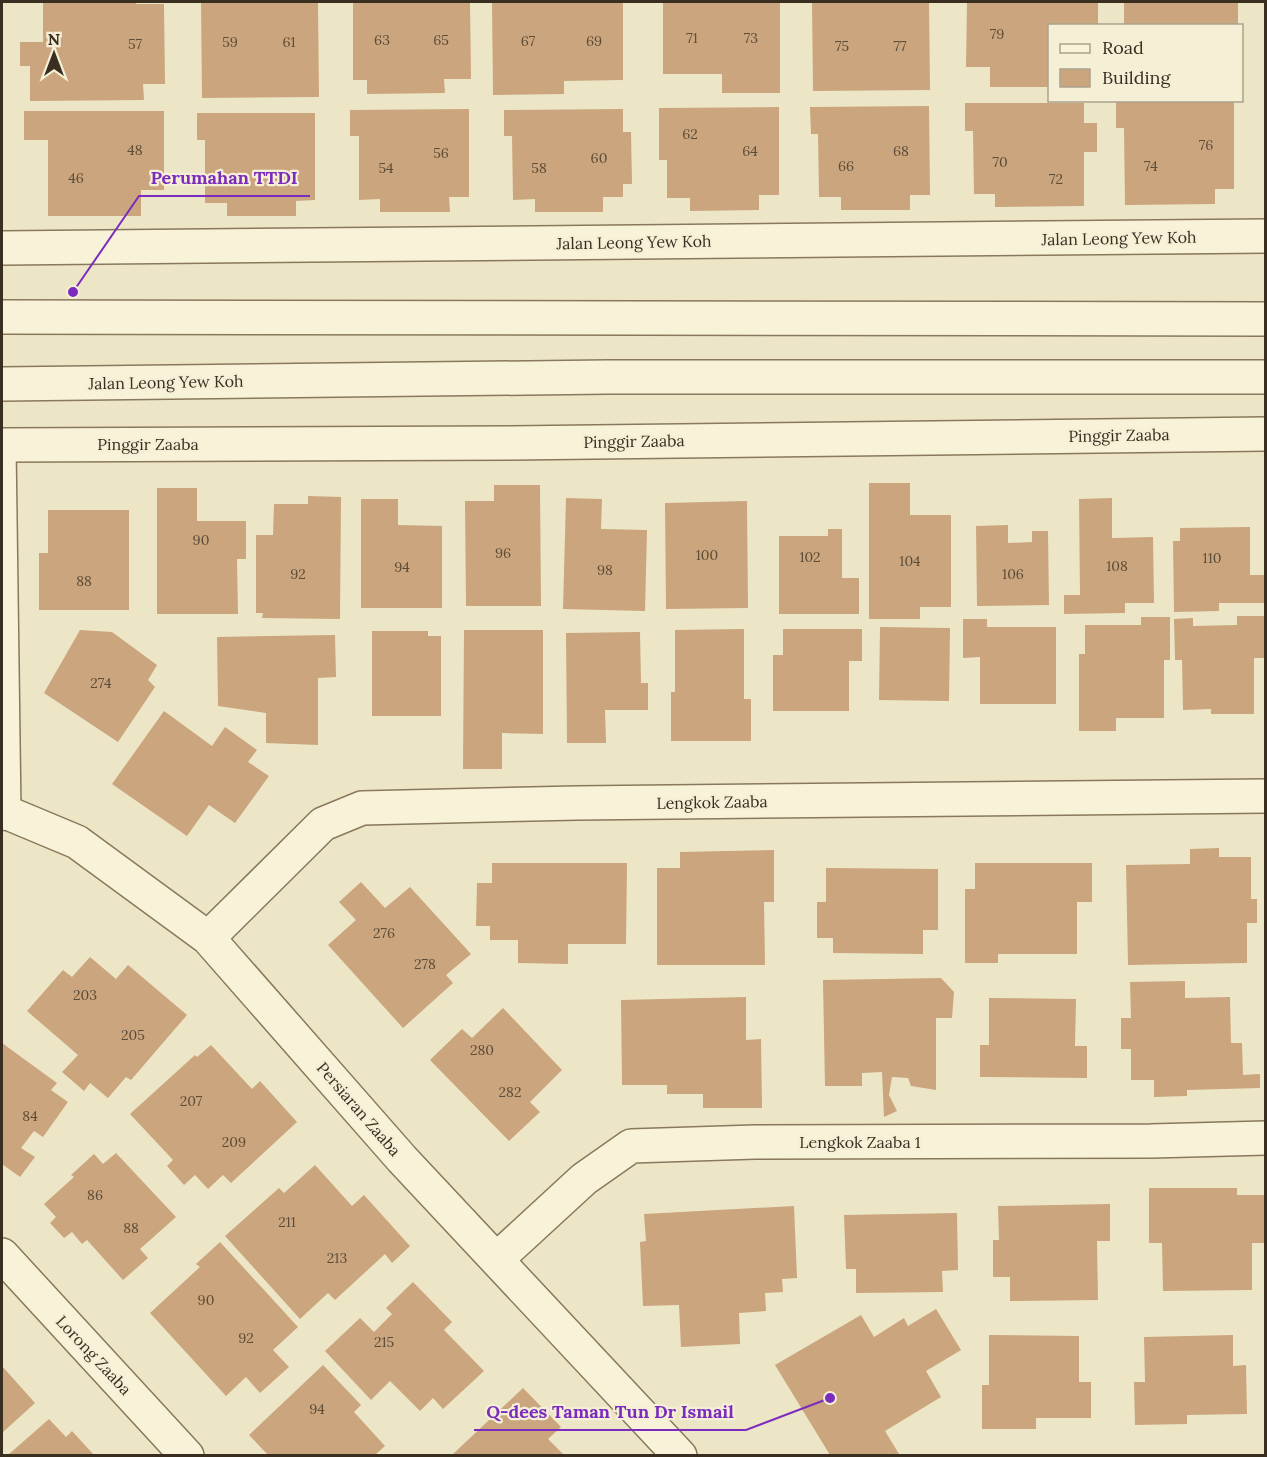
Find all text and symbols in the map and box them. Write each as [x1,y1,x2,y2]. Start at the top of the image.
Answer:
north arrow [24,24,84,84]
legend [1048,24,1243,102]
house number: 79 [990,25,1004,43]
text: N [48,29,60,49]
house number: 71 [686,29,698,47]
house number: 73 [744,29,758,47]
house number: 63 [374,31,390,49]
house number: 65 [433,31,449,49]
house number: 67 [521,32,536,50]
house number: 69 [586,32,602,50]
house number: 59 [222,33,238,51]
house number: 61 [282,33,296,51]
house number: 57 [128,35,143,53]
text: Road [1102,36,1144,59]
house number: 75 [835,37,849,55]
house number: 77 [894,37,907,55]
text: Building [1102,66,1172,89]
house number: 62 [682,125,698,143]
house number: 76 [1199,136,1213,154]
house number: 48 [127,141,143,159]
house number: 64 [742,142,758,160]
house number: 68 [893,142,909,160]
house number: 56 [433,144,449,162]
house number: 60 [591,149,607,167]
house number: 70 [992,153,1008,171]
house number: 66 [838,157,854,175]
house number: 74 [1144,157,1158,175]
house number: 54 [378,159,394,177]
house number: 58 [531,159,547,177]
callout: Perumahan TTDI [139,160,310,196]
text: Perumahan TTDI [150,166,298,189]
house number: 46 [68,169,84,187]
house number: 72 [1049,170,1063,188]
street label: Jalan Leong Yew Koh [1040,227,1197,249]
street label: Jalan Leong Yew Koh [555,231,712,253]
street label: Jalan Leong Yew Koh [87,371,244,393]
street label: Pinggir Zaaba [1068,424,1170,446]
street label: Pinggir Zaaba [583,430,685,452]
street label: Pinggir Zaaba [97,434,199,454]
house number: 90 [193,531,209,549]
house number: 96 [495,544,511,562]
house number: 100 [696,546,718,564]
house number: 102 [799,548,821,566]
house number: 110 [1203,549,1221,567]
house number: 104 [899,552,921,570]
house number: 108 [1106,557,1128,575]
house number: 94 [394,558,410,576]
house number: 98 [597,561,613,579]
house number: 92 [290,565,306,583]
house number: 106 [1002,565,1024,583]
house number: 88 [76,572,92,590]
house number: 274 [90,674,112,692]
street label: Lengkok Zaaba [656,791,768,813]
house number: 276 [373,924,395,942]
house number: 278 [414,955,436,973]
house number: 203 [73,986,97,1004]
house number: 205 [121,1026,145,1044]
house number: 280 [470,1041,494,1059]
street label: Persiaran Zaaba [313,1058,405,1160]
house number: 282 [499,1083,521,1101]
house number: 207 [180,1092,203,1110]
house number: 84 [22,1107,38,1125]
street label: Lengkok Zaaba 1 [799,1132,921,1152]
house number: 209 [222,1133,246,1151]
house number: 86 [87,1186,103,1204]
house number: 211 [278,1213,296,1231]
house number: 88 [123,1219,139,1237]
house number: 213 [327,1249,347,1267]
house number: 90 [198,1291,214,1309]
street label: Lorong Zaaba [52,1311,136,1399]
house number: 92 [238,1329,254,1347]
house number: 215 [374,1333,394,1351]
callout: Q-dees Taman Tun Dr Ismail [474,1394,746,1430]
house number: 94 [309,1400,325,1418]
text: Q-dees Taman Tun Dr Ismail [486,1400,734,1423]

